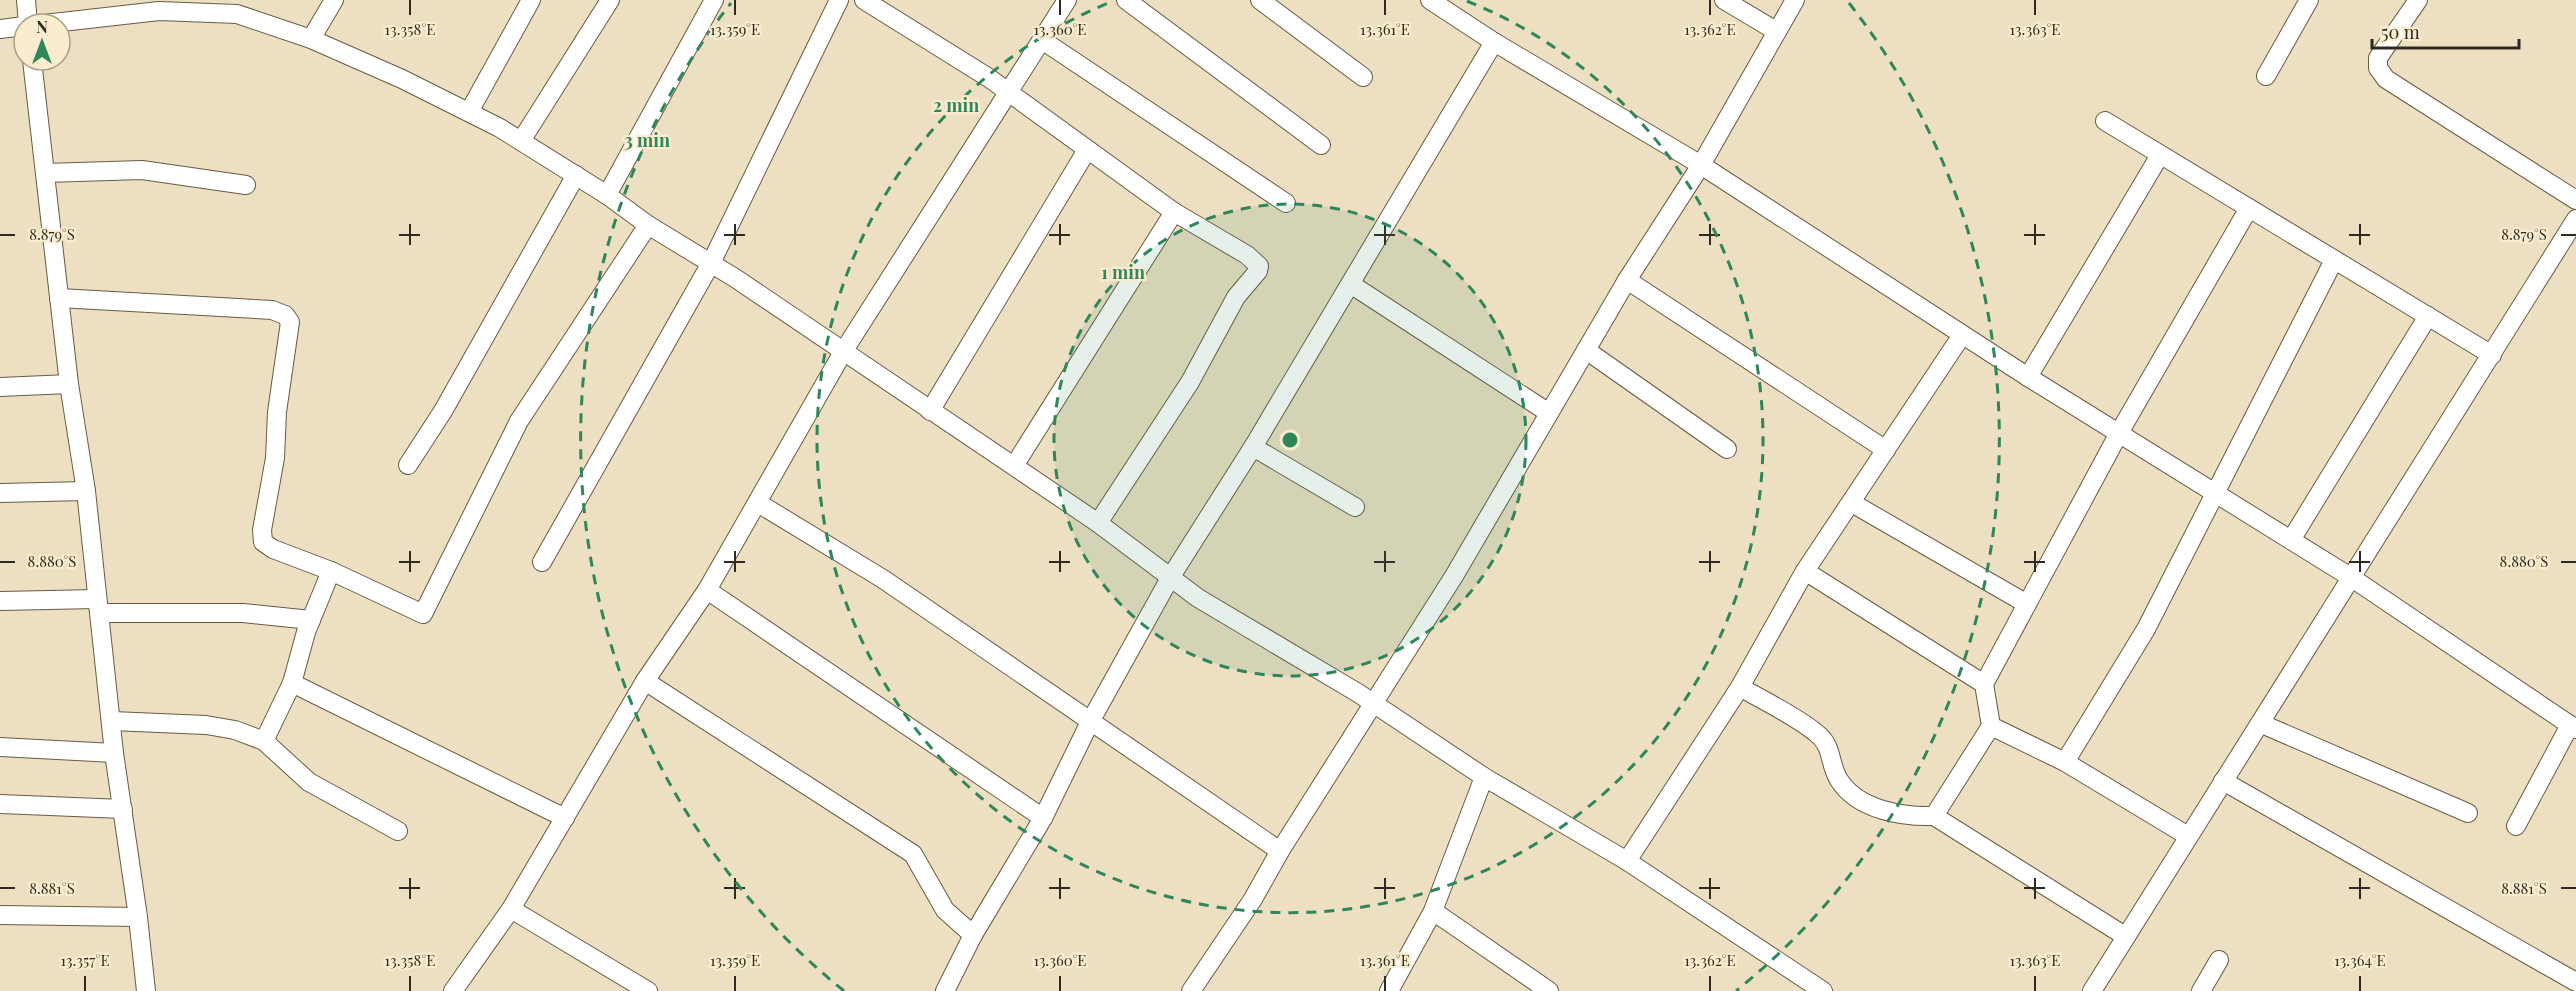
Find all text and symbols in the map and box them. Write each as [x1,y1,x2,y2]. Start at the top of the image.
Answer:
north arrow [12,12,72,72]
scale bar [2372,12,2519,50]
text: N [36,16,48,37]
text: 13.358°E [385,19,435,39]
text: 13.359°E [710,19,760,39]
text: 13.360°E [1033,19,1087,39]
text: 13.361°E [1360,19,1410,39]
text: 13.362°E [1684,19,1736,39]
text: 13.363°E [2010,19,2060,39]
text: 50 m [2381,20,2420,44]
text: 2 min [933,93,979,117]
text: 3 min [624,128,670,152]
text: 8.879°S [29,224,75,244]
text: 8.879°S [2501,224,2547,244]
text: 1 min [1101,260,1145,284]
centre of rings [1280,430,1300,450]
text: 8.880°S [28,551,76,571]
text: 8.880°S [2500,551,2548,571]
text: 8.881°S [29,878,75,898]
text: 8.881°S [2501,878,2547,898]
text: 13.357°E [60,950,110,970]
text: 13.358°E [385,950,435,970]
text: 13.359°E [710,950,760,970]
text: 13.360°E [1033,950,1087,970]
text: 13.361°E [1360,950,1410,970]
text: 13.362°E [1684,950,1736,970]
text: 13.363°E [2010,950,2060,970]
text: 13.364°E [2334,950,2386,970]

